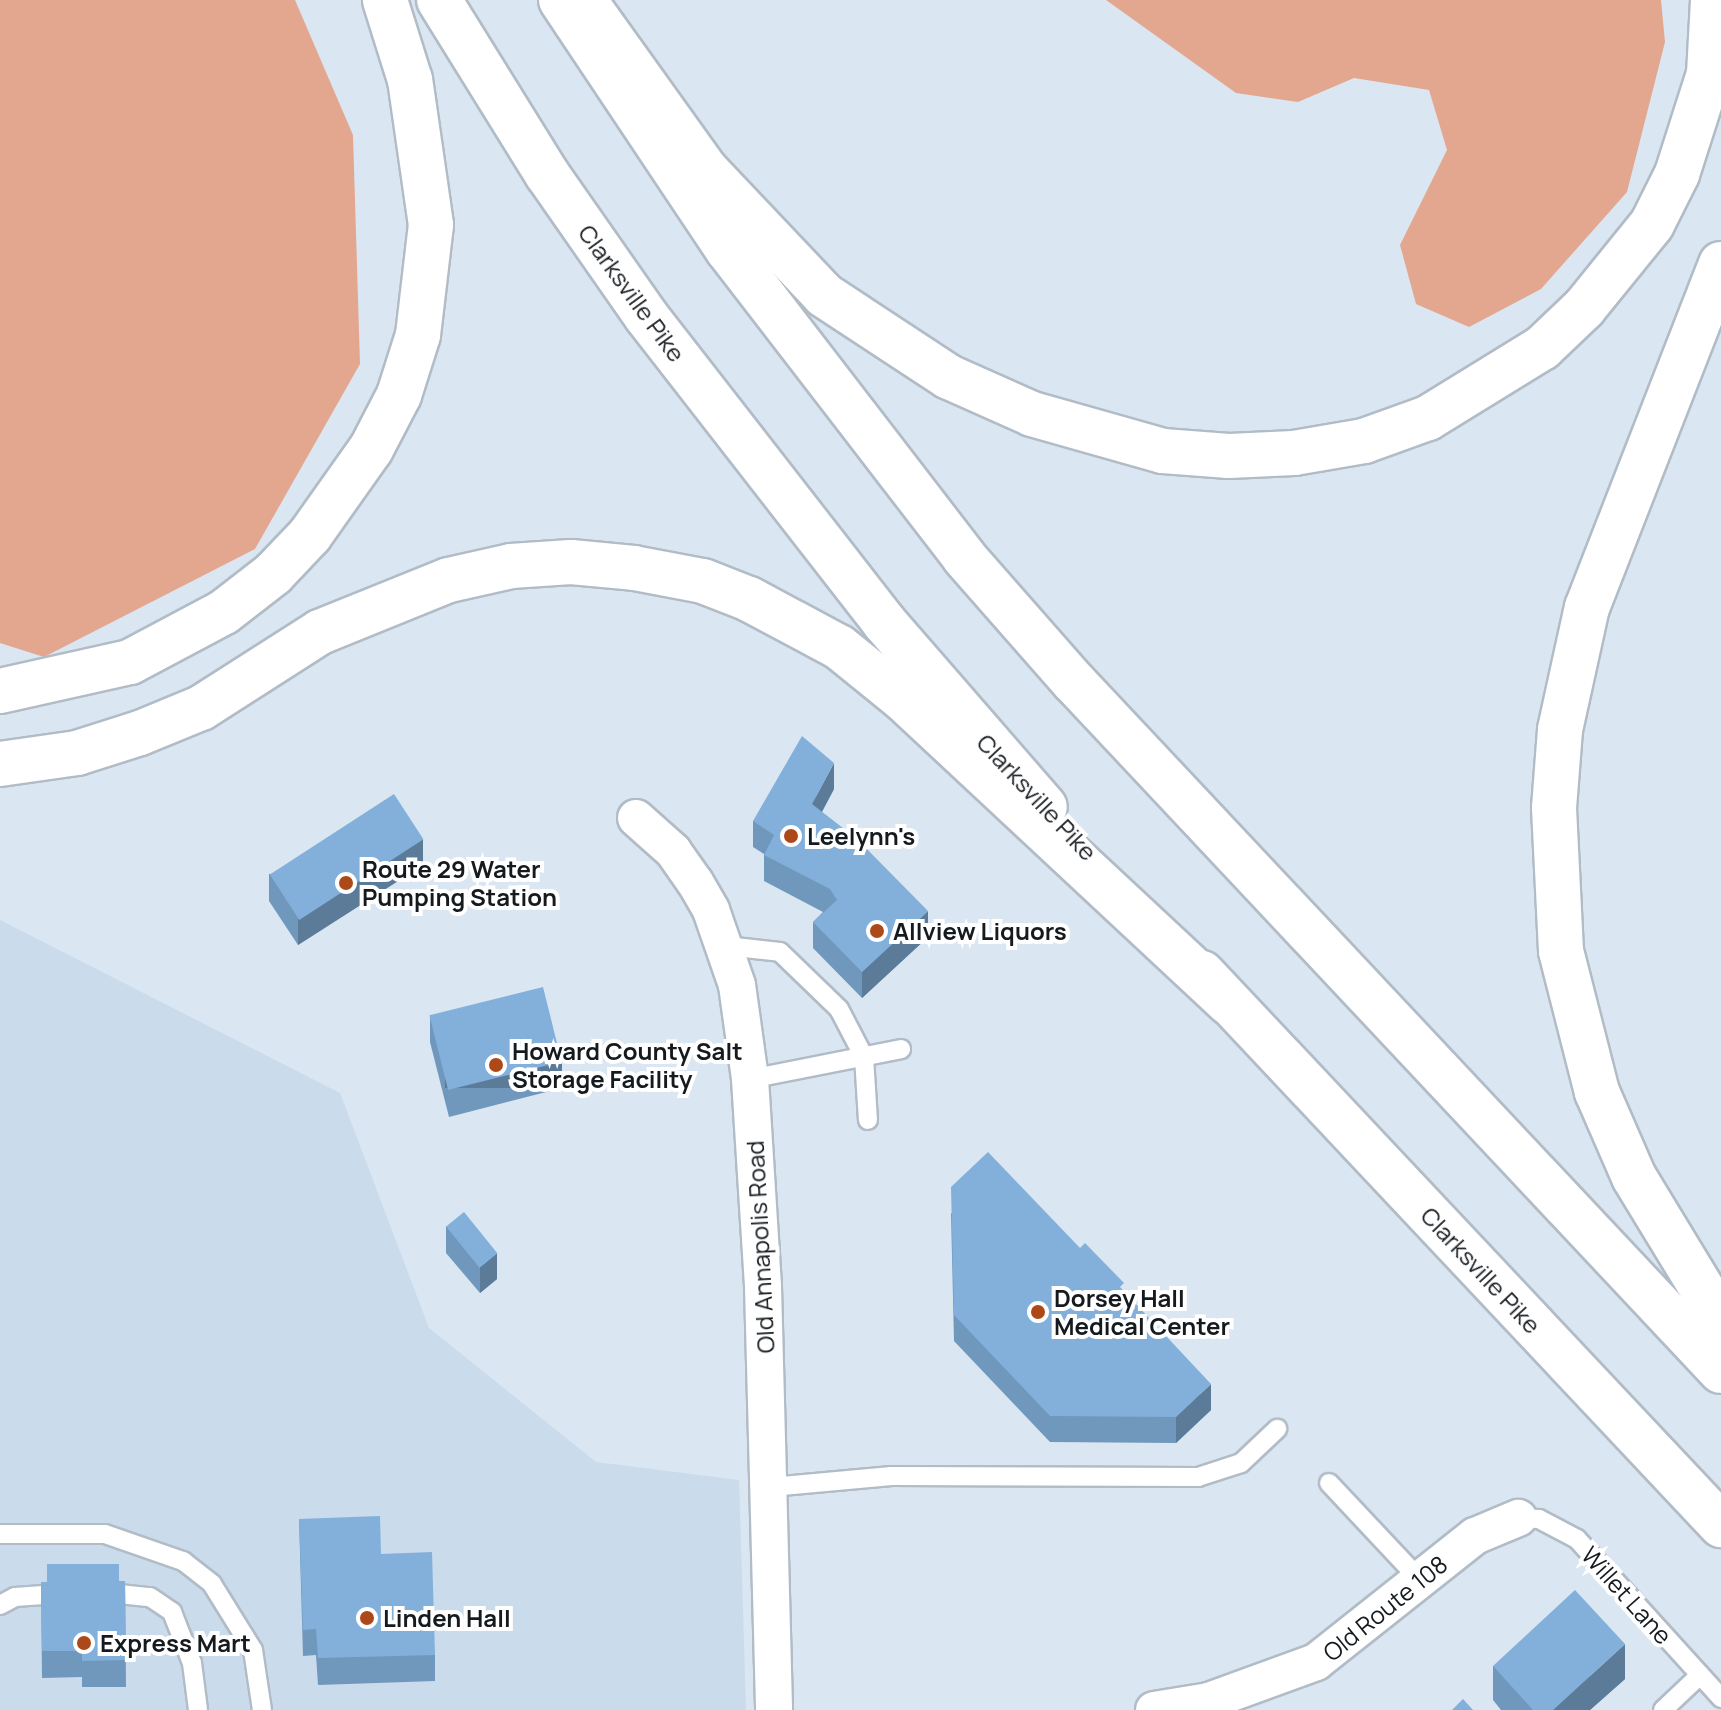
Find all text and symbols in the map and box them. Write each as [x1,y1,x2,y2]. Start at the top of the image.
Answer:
street label: Clarksville Pike [573,219,691,367]
street label: Clarksville Pike [971,728,1103,866]
place label: Leelynn's [807,822,915,850]
marker: Leelynn's [782,827,800,845]
place label: Route 29 Water Pumping Station [362,855,557,911]
marker: Route 29 Water Pumping Station [337,874,355,892]
place label: Allview Liquors [893,917,1067,945]
marker: Allview Liquors [868,922,886,940]
place label: Howard County Salt Storage Facility [512,1037,743,1093]
marker: Howard County Salt Storage Facility [487,1056,505,1074]
street label: Old Annapolis Road [740,1140,780,1354]
street label: Clarksville Pike [1415,1201,1547,1339]
place label: Dorsey Hall Medical Center [1054,1284,1230,1340]
marker: Dorsey Hall Medical Center [1029,1303,1047,1321]
street label: Willet Lane [1576,1540,1678,1650]
street label: Old Route 108 [1317,1549,1453,1667]
place label: Linden Hall [383,1604,511,1632]
marker: Linden Hall [358,1609,376,1627]
place label: Express Mart [100,1629,251,1657]
marker: Express Mart [75,1634,93,1652]

